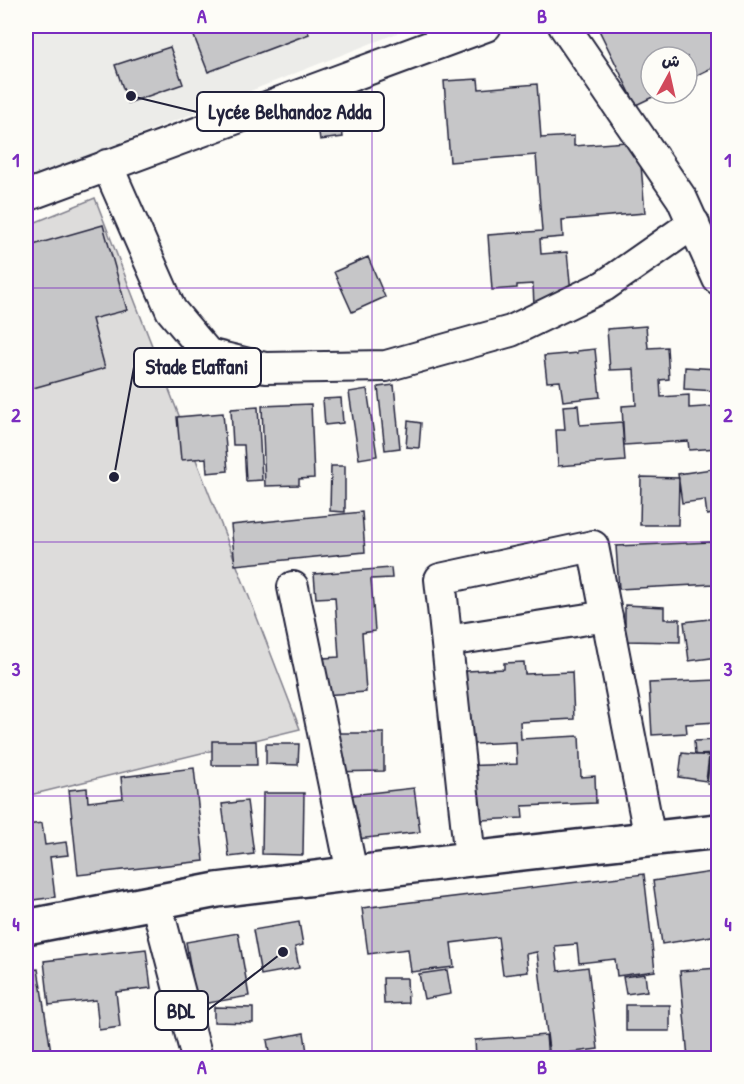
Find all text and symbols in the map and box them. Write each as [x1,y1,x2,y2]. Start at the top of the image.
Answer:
text: A [197,2,207,29]
text: B [537,2,547,29]
north arrow [639,45,699,105]
text: ش [661,48,681,72]
callout: Lycée Belhandoz Adda [197,92,384,131]
text: Lycée Belhandoz Adda [209,97,372,127]
text: 1 [12,146,20,173]
text: 1 [724,146,732,173]
callout: Stade Elaffani [134,348,261,387]
text: Stade Elaffani [145,352,249,381]
text: 2 [11,401,21,428]
text: 2 [723,401,733,428]
text: 3 [12,655,21,682]
text: 3 [724,655,733,682]
text: 4 [12,910,20,937]
text: 4 [724,910,732,937]
callout: BDL [155,991,208,1030]
text: BDL [167,996,195,1025]
text: A [197,1053,207,1080]
text: B [537,1053,547,1080]

